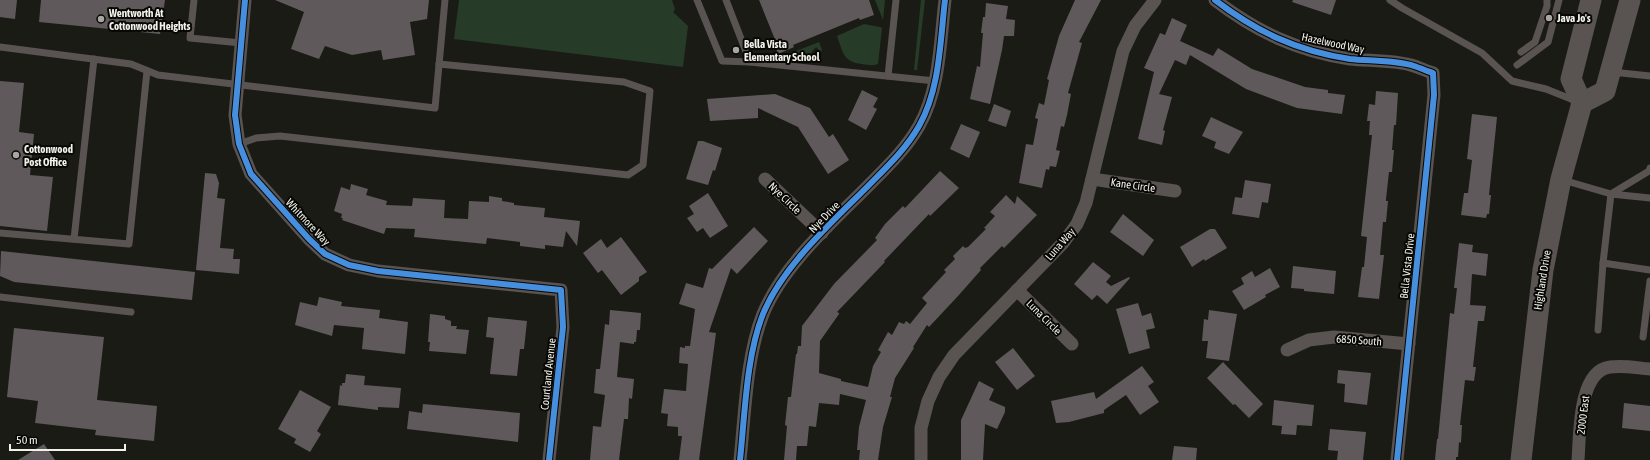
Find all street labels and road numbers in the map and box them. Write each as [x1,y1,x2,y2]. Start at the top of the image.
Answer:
street label: Hazelwood Way [1300,30,1366,56]
street label: Kane Circle [1110,176,1156,194]
street label: Nye Circle [766,180,804,216]
street label: Whitmore Way [283,196,333,248]
street label: Nye Drive [806,199,842,235]
street label: Luna Way [1043,225,1078,263]
street label: Bella Vista Drive [1398,233,1416,299]
street label: Highland Drive [1531,249,1553,311]
street label: Luna Circle [1024,297,1064,337]
street label: 6850 South [1336,332,1382,348]
street label: Courtland Avenue [538,337,558,411]
street label: 2000 East [1575,395,1591,435]

